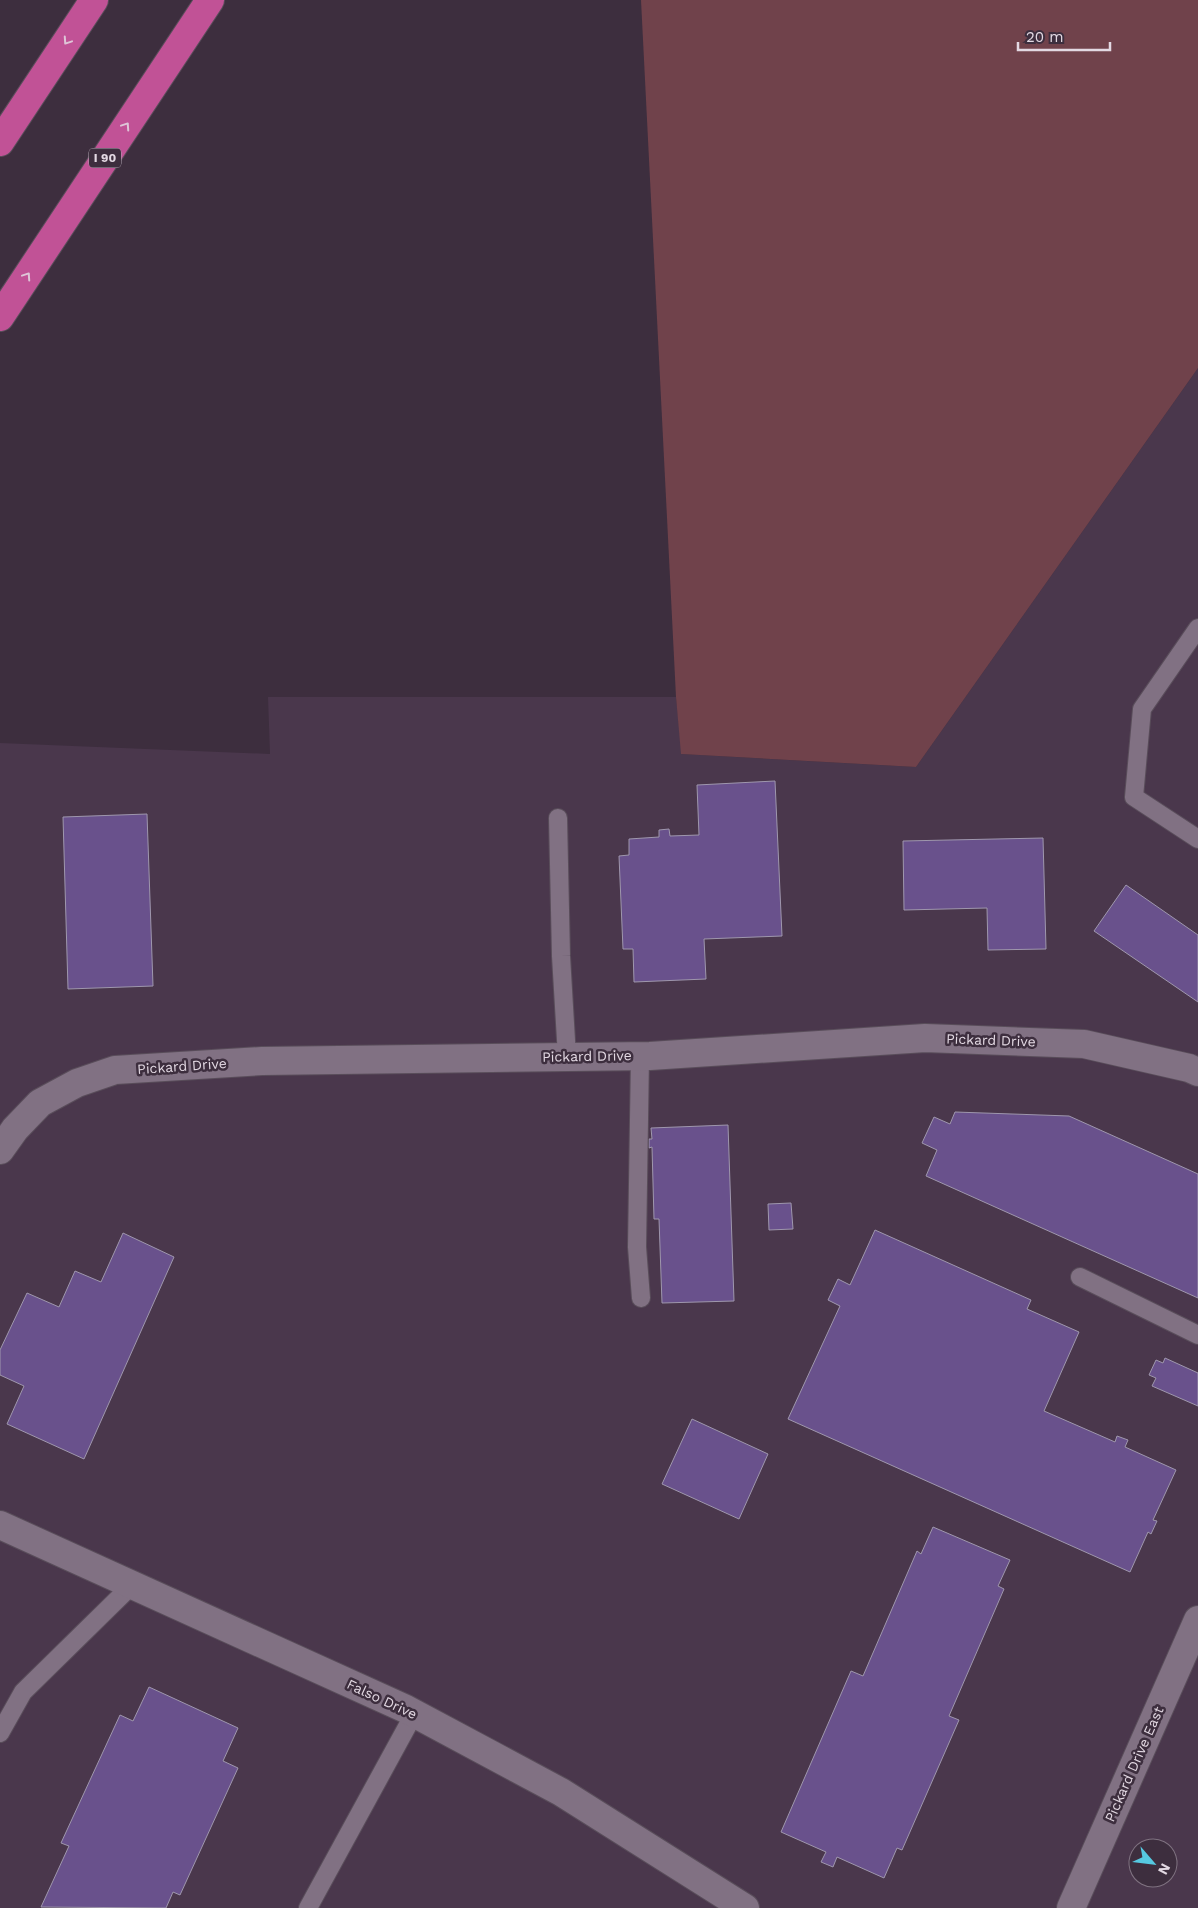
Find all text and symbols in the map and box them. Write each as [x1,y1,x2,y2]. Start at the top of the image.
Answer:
scale bar [1018,20,1110,52]
text: 20 m [1026,28,1064,46]
one-way arrow [64,35,74,44]
one-way arrow [120,122,130,131]
road number: I 90 [89,148,121,168]
one-way arrow [21,272,30,282]
street label: Pickard Drive [946,1030,1036,1050]
street label: Pickard Drive [542,1047,632,1065]
street label: Pickard Drive [137,1055,227,1077]
street label: Falso Drive [344,1676,420,1722]
street label: Pickard Drive East [1101,1704,1167,1824]
north arrow [1128,1838,1178,1888]
text: N [1155,1861,1174,1877]

